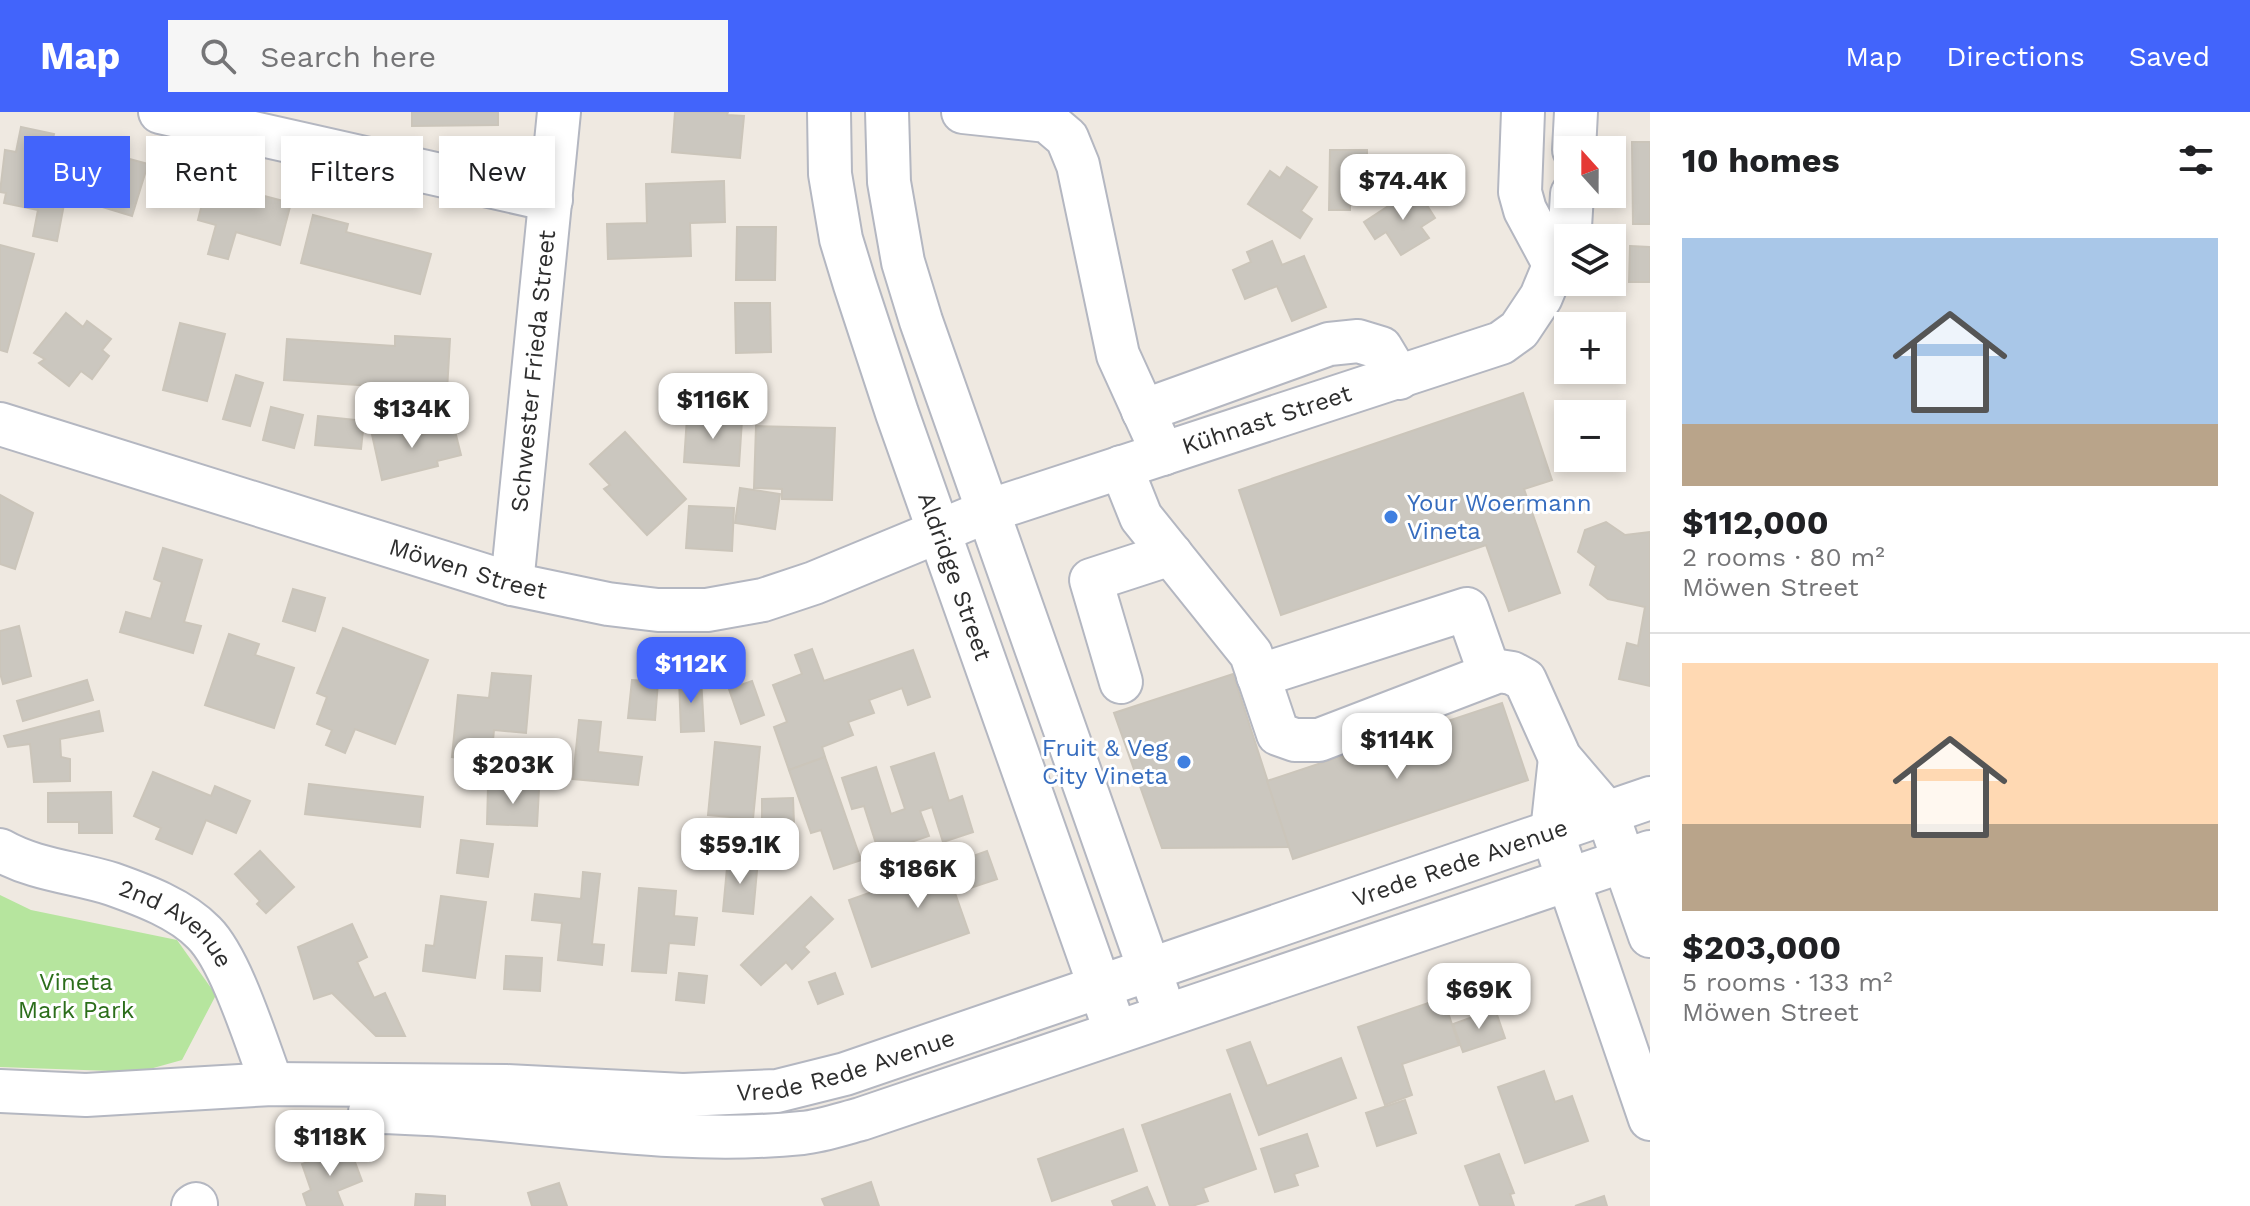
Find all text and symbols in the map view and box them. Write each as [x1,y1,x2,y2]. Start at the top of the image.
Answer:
search box [168,20,728,92]
text: Map [40,34,120,78]
icon: search [196,34,240,78]
text: Search here [260,39,436,74]
text: Map [1845,40,1902,73]
text: Directions [1946,40,2085,73]
text: Saved [2129,40,2210,73]
chip: Buy [24,136,130,208]
chip: Rent [146,136,265,208]
chip: Filters [281,136,423,208]
chip: New [439,136,555,208]
north arrow [1554,136,1626,208]
map controls [1554,136,1626,472]
icon: filters [2174,138,2218,182]
text: 10 homes [1682,140,1840,180]
pin: $74.4K [1338,154,1468,222]
text: $74.4K [1358,165,1448,195]
button: layers [1554,224,1626,296]
street label: Schwester Frieda Street [505,229,561,513]
icon: home [1878,290,2022,434]
button: + [1554,312,1626,384]
pin: $116K [657,373,769,441]
street label: Kühnast Street [1178,379,1355,461]
pin: $134K [356,382,468,450]
text: $116K [676,384,750,414]
text: $134K [373,393,451,423]
button: − [1554,400,1626,472]
street label: Aldridge Street [912,488,997,664]
place label: Your Woermann Vineta [1407,489,1592,545]
text: $112,000 [1682,502,1829,542]
marker: Your Woermann Vineta [1382,508,1400,526]
street label: Möwen Street [386,532,549,605]
text: 2 rooms · 80 m² [1682,542,1885,572]
text: Möwen Street [1682,572,1859,602]
pin: $112K [635,637,747,705]
text: $112K [655,648,727,678]
pin: $114K [1341,713,1453,781]
icon: home [1878,715,2022,859]
text: $114K [1360,724,1434,754]
place label: Fruit & Veg City Vineta [1042,734,1168,790]
pin: $203K [457,738,569,806]
text: $203K [472,749,554,779]
marker: Fruit & Veg City Vineta [1175,753,1193,771]
street label: Vrede Rede Avenue [1349,813,1571,913]
pin: $59.1K [675,818,805,886]
text: $59.1K [699,829,781,859]
pin: $186K [862,842,974,910]
text: $186K [879,853,957,883]
street label: 2nd Avenue [115,874,238,972]
text: $203,000 [1682,927,1841,967]
pin: $69K [1432,963,1526,1031]
text: 5 rooms · 133 m² [1682,967,1893,997]
park label: Vineta Mark Park [18,968,135,1024]
text: $69K [1446,974,1512,1004]
text: Möwen Street [1682,997,1859,1027]
street label: Vrede Rede Avenue [736,1023,958,1107]
pin: $118K [274,1110,386,1178]
text: $118K [293,1121,367,1151]

